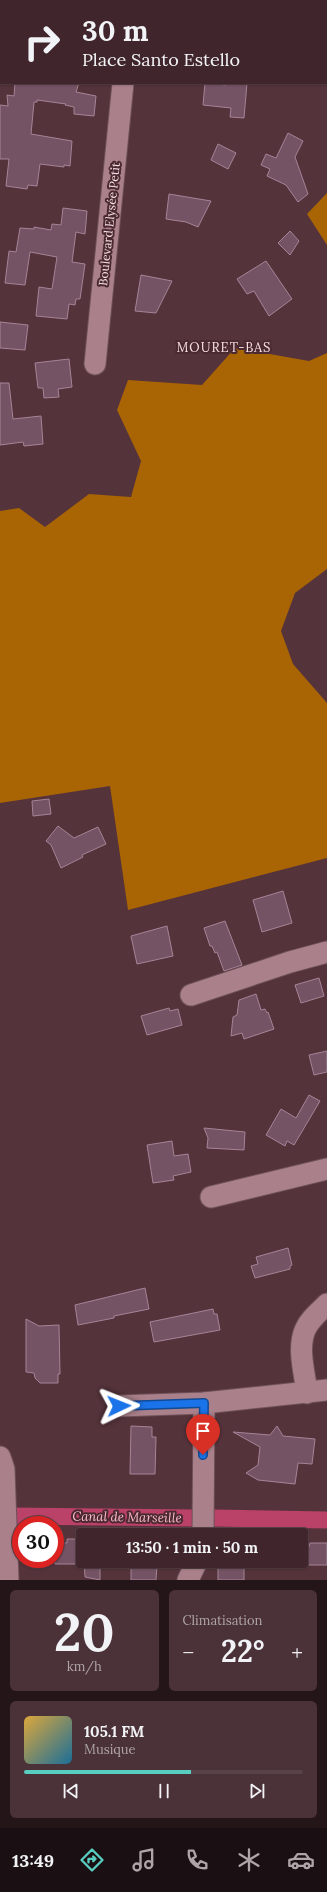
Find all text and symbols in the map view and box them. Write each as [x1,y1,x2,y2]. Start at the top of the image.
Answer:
text: 30 m [82,13,149,49]
icon: right [16,16,68,68]
text: Place Santo Estello [82,48,240,71]
street label: Boulevard Elysée Petit [95,161,123,286]
district label: MOURET-BAS [177,339,272,356]
position arrow [98,1385,140,1427]
pin [186,1414,220,1455]
icon: arrive [192,1420,214,1442]
water label: Canal de Marseille [72,1508,182,1526]
speed limit sign: 30 [12,1516,64,1568]
text: 13:50 · 1 min · 50 m [126,1538,258,1557]
text: 20 [54,1599,115,1665]
text: Climatisation [183,1612,263,1629]
text: 22° [221,1632,264,1670]
text: − [183,1638,194,1666]
text: + [291,1638,303,1666]
text: km/h [67,1658,102,1675]
text: 105.1 FM [84,1722,144,1741]
text: Musique [84,1741,136,1758]
icon: previous [60,1780,82,1802]
icon: pause [153,1780,175,1802]
icon: next [246,1780,268,1802]
icon: directions [78,1846,106,1874]
icon: music [130,1846,158,1874]
icon: phone [183,1846,211,1874]
icon: climate [235,1846,263,1874]
icon: car [287,1846,315,1874]
text: 13:49 [12,1849,54,1872]

